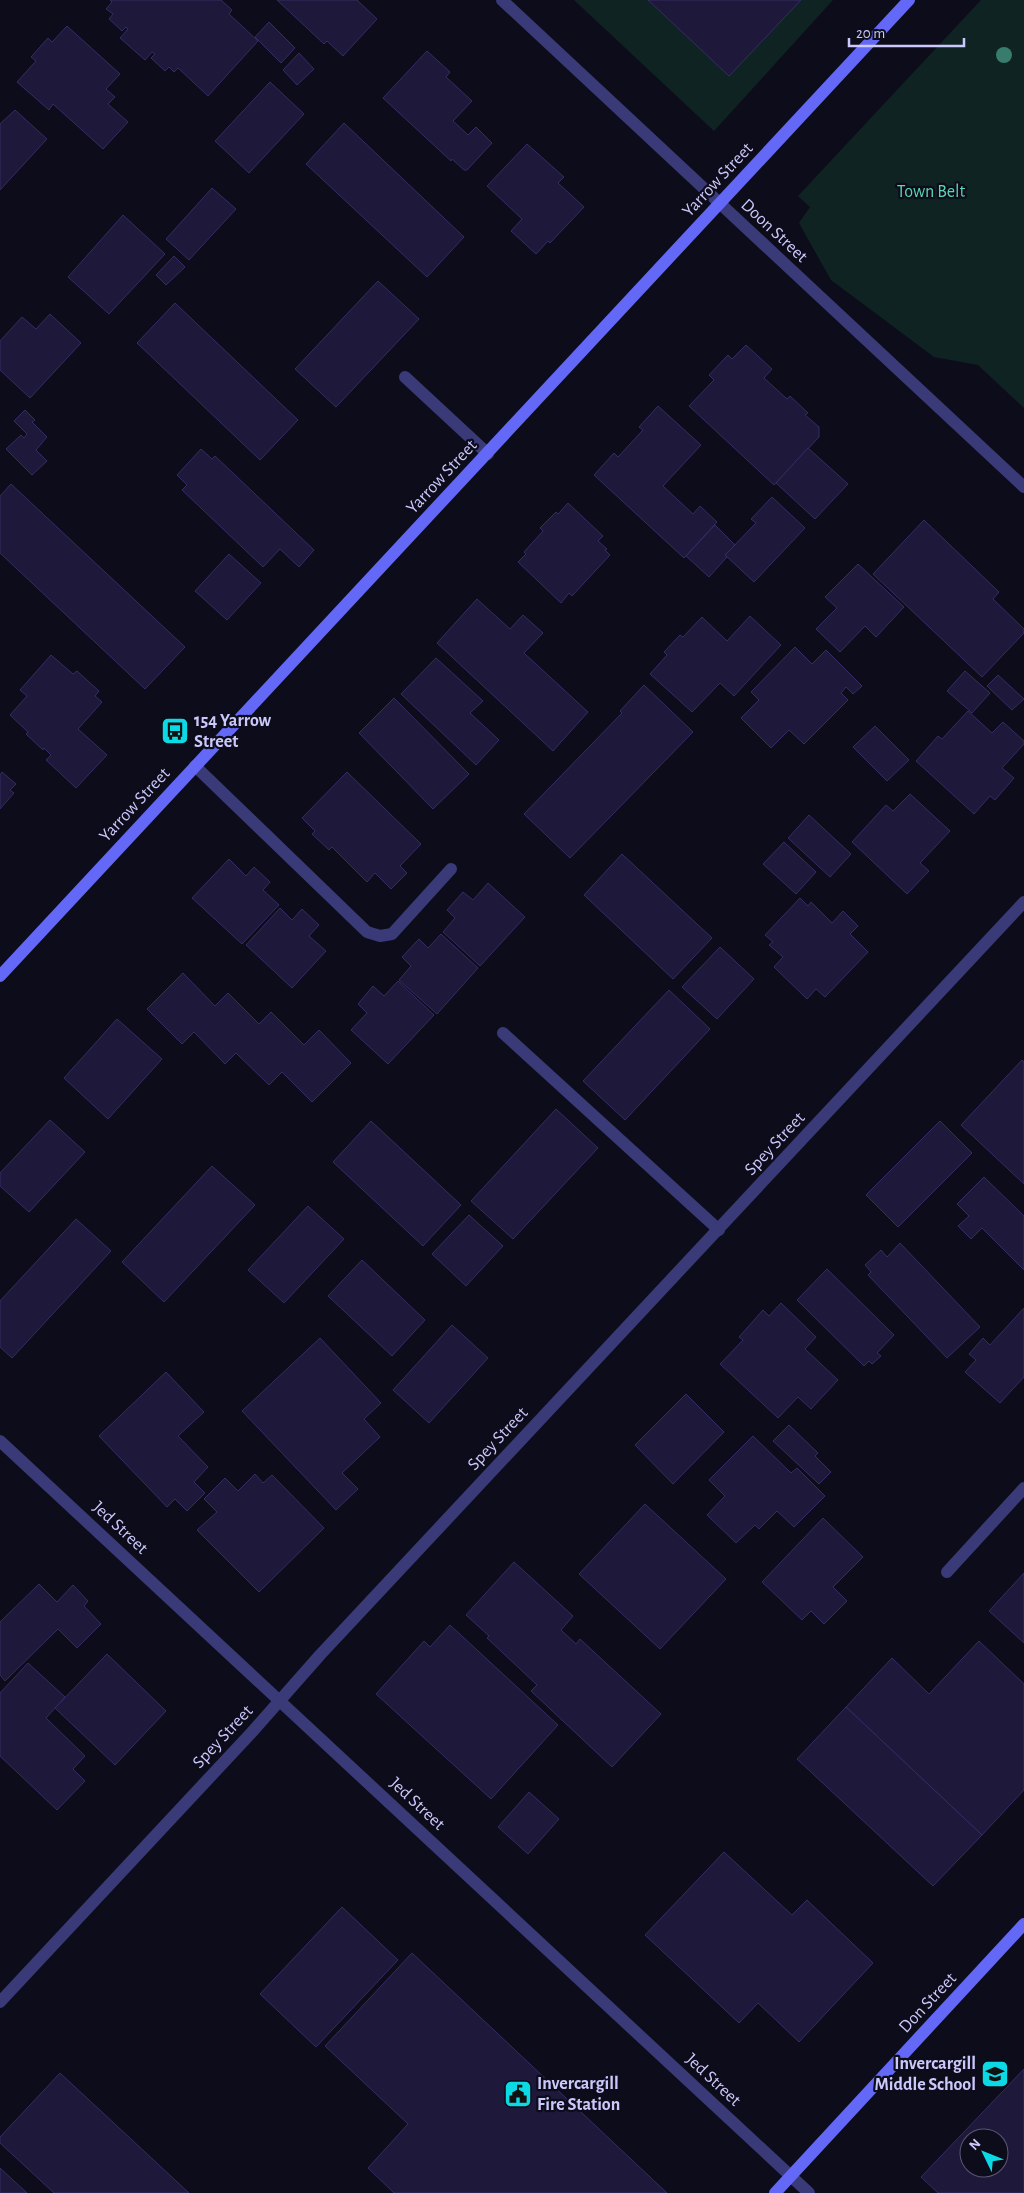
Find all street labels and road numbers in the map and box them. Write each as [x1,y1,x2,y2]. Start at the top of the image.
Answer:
street label: Yarrow Street [679,139,757,221]
street label: Doon Street [737,196,811,266]
street label: Yarrow Street [403,436,481,518]
street label: Yarrow Street [96,764,174,846]
street label: Spey Street [741,1109,809,1179]
street label: Spey Street [464,1404,532,1474]
street label: Jed Street [89,1498,151,1558]
street label: Spey Street [189,1702,257,1772]
street label: Jed Street [386,1774,448,1834]
street label: Don Street [896,1969,960,2037]
street label: Jed Street [682,2050,744,2110]

